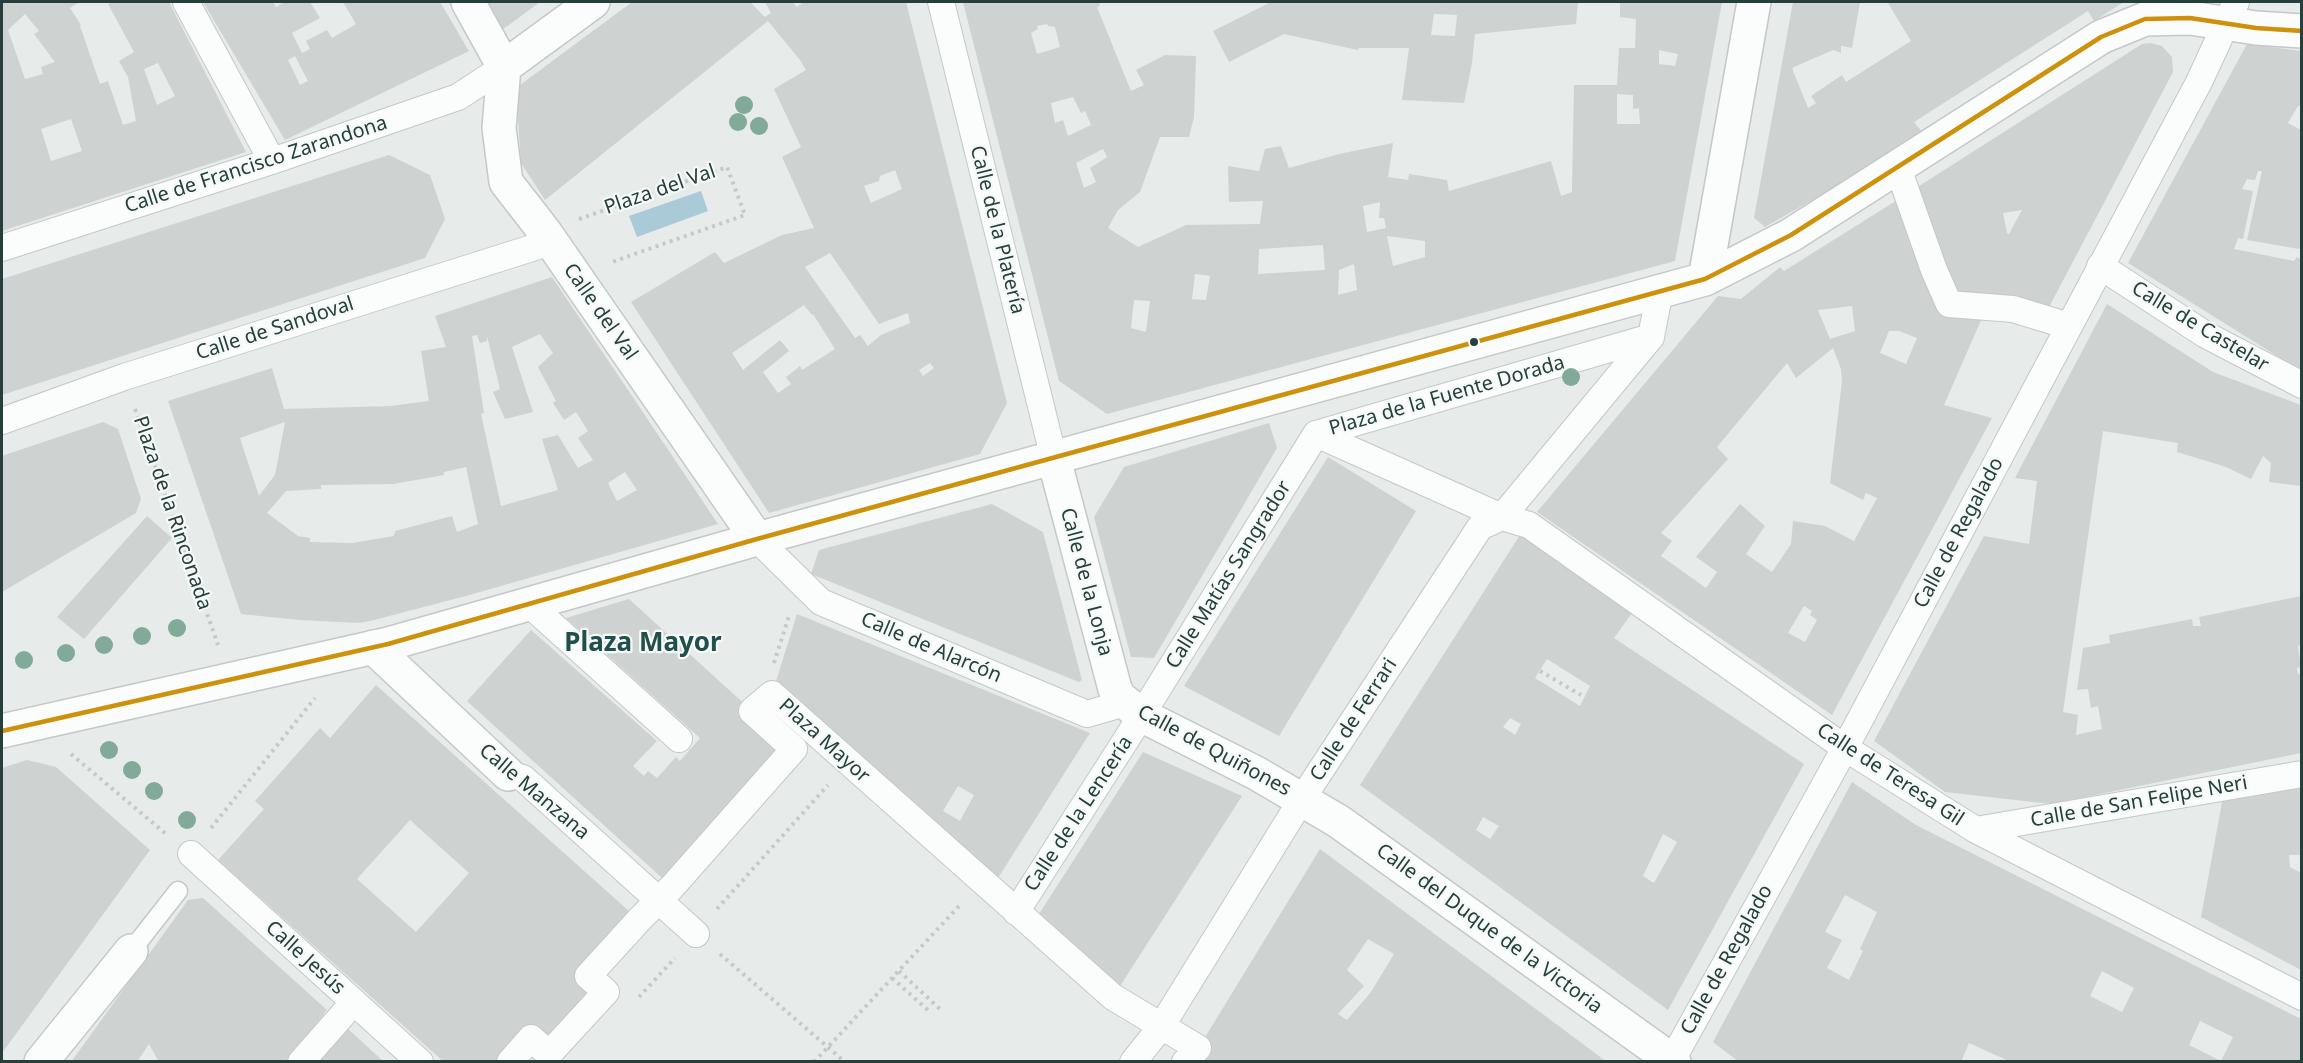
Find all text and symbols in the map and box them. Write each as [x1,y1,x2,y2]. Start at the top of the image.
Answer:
street label: Calle de Francisco Zarandona [122,111,390,219]
street label: Calle de la Platería [964,143,1030,317]
street label: Plaza del Val [601,160,719,220]
street label: Calle del Val [558,259,642,365]
street label: Calle de Castelar [2127,277,2273,377]
street label: Calle de Sandoval [193,292,357,366]
unlabelled marker [1468,336,1480,348]
street label: Plaza de la Fuente Dorada [1326,351,1568,441]
street label: Plaza de la Rinconada [128,413,216,613]
street label: Calle de Regalado [1909,453,2009,613]
street label: Calle Matías Sangrador [1161,477,1297,673]
street label: Calle de la Lonja [1055,505,1117,659]
street label: Calle de Alarcón [857,608,1005,688]
district label: Plaza Mayor [564,628,722,660]
street label: Calle de Ferrari [1305,654,1403,786]
street label: Plaza Mayor [774,694,874,788]
street label: Calle de Quiñones [1133,700,1295,802]
street label: Calle de Teresa Gil [1812,719,1968,831]
street label: Calle de la Lencería [1020,732,1138,896]
street label: Calle Manzana [474,739,594,845]
street label: Calle de San Felipe Neri [2029,771,2249,833]
street label: Calle del Duque de la Victoria [1371,839,1607,1019]
street label: Calle de Regalado [1676,881,1778,1039]
street label: Calle Jesús [260,916,350,1000]

